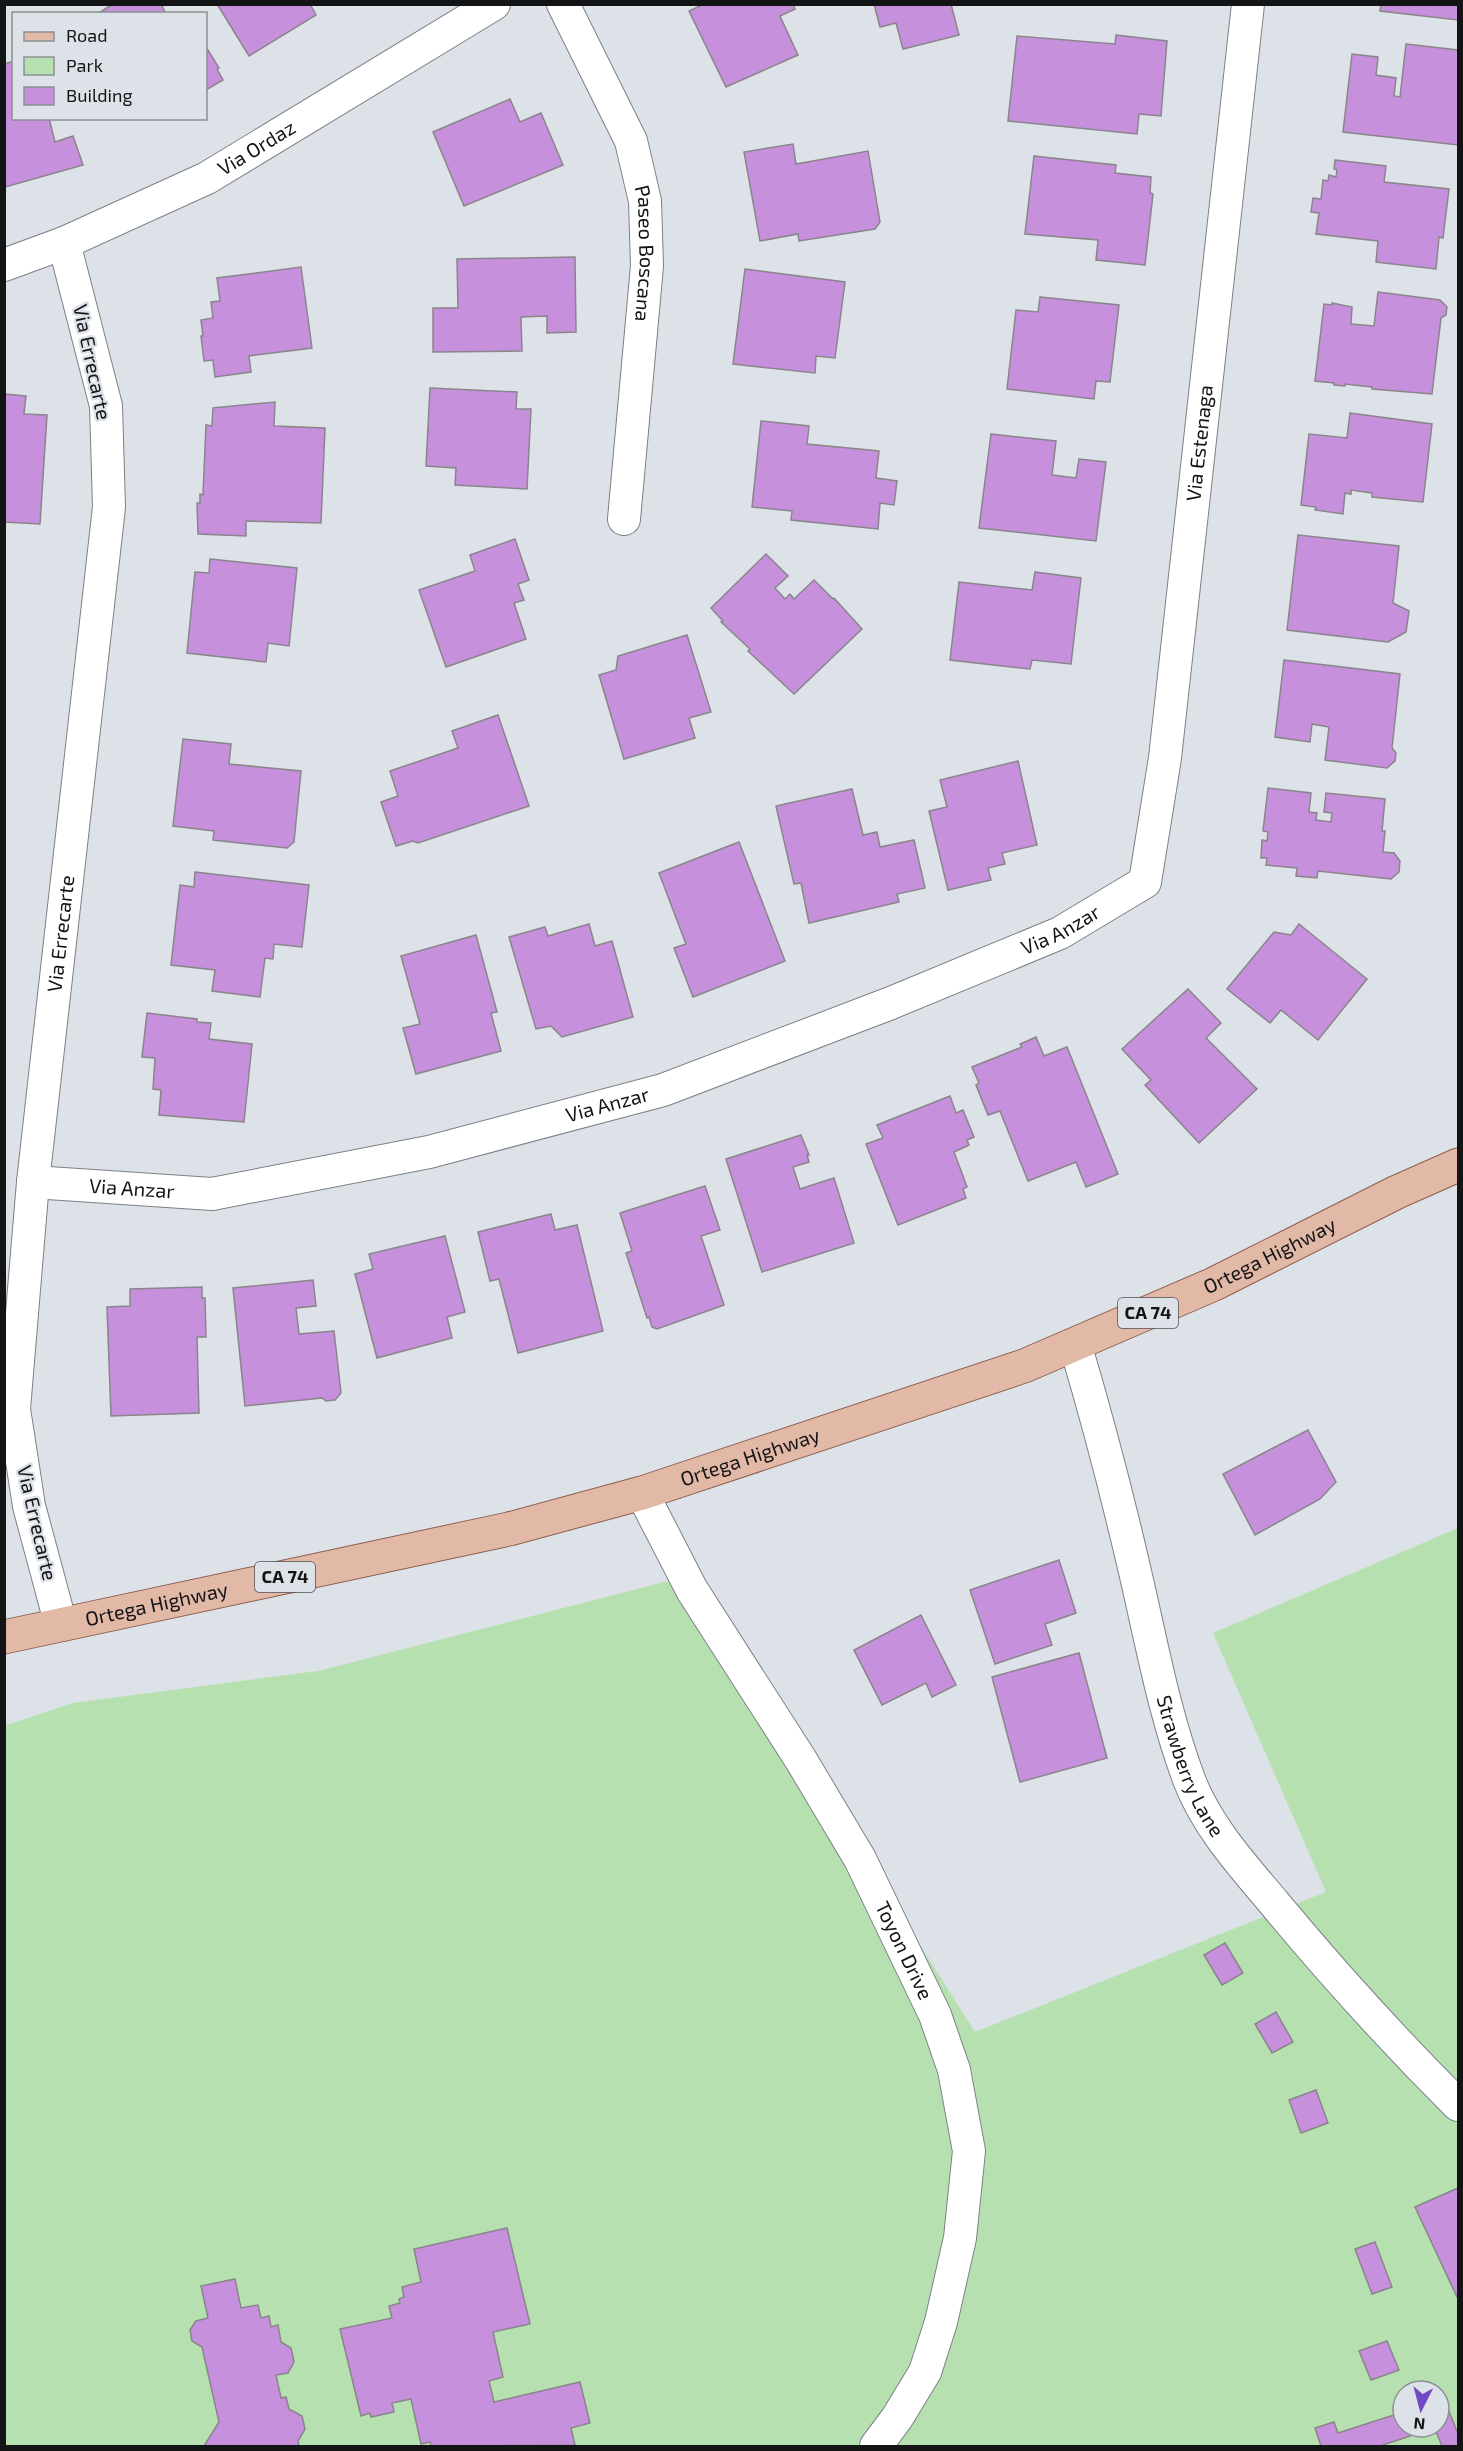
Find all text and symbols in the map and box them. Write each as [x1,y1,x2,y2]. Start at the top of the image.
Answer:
legend [12,12,207,120]
text: Road [66,24,107,46]
text: Park [66,54,103,76]
text: Building [66,84,133,106]
street label: Via Ordaz [213,114,299,180]
street label: Paseo Boscana [631,182,660,323]
street label: Via Errecarte [69,302,117,422]
street label: Via Estenaga [1180,384,1217,502]
street label: Via Errecarte [41,874,78,993]
street label: Via Anzar [1017,899,1104,959]
street label: Via Anzar [563,1081,652,1126]
street label: Via Anzar [88,1173,175,1202]
street label: Ortega Highway [1199,1212,1340,1298]
road number: CA 74 [1118,1298,1178,1328]
street label: Ortega Highway [677,1422,823,1490]
street label: Via Errecarte [13,1463,63,1583]
road number: CA 74 [255,1562,315,1592]
street label: Ortega Highway [83,1576,230,1630]
street label: Strawberry Lane [1153,1692,1230,1841]
street label: Toyon Drive [871,1897,939,2003]
north arrow [1391,2379,1451,2439]
text: N [1413,2414,1426,2434]

